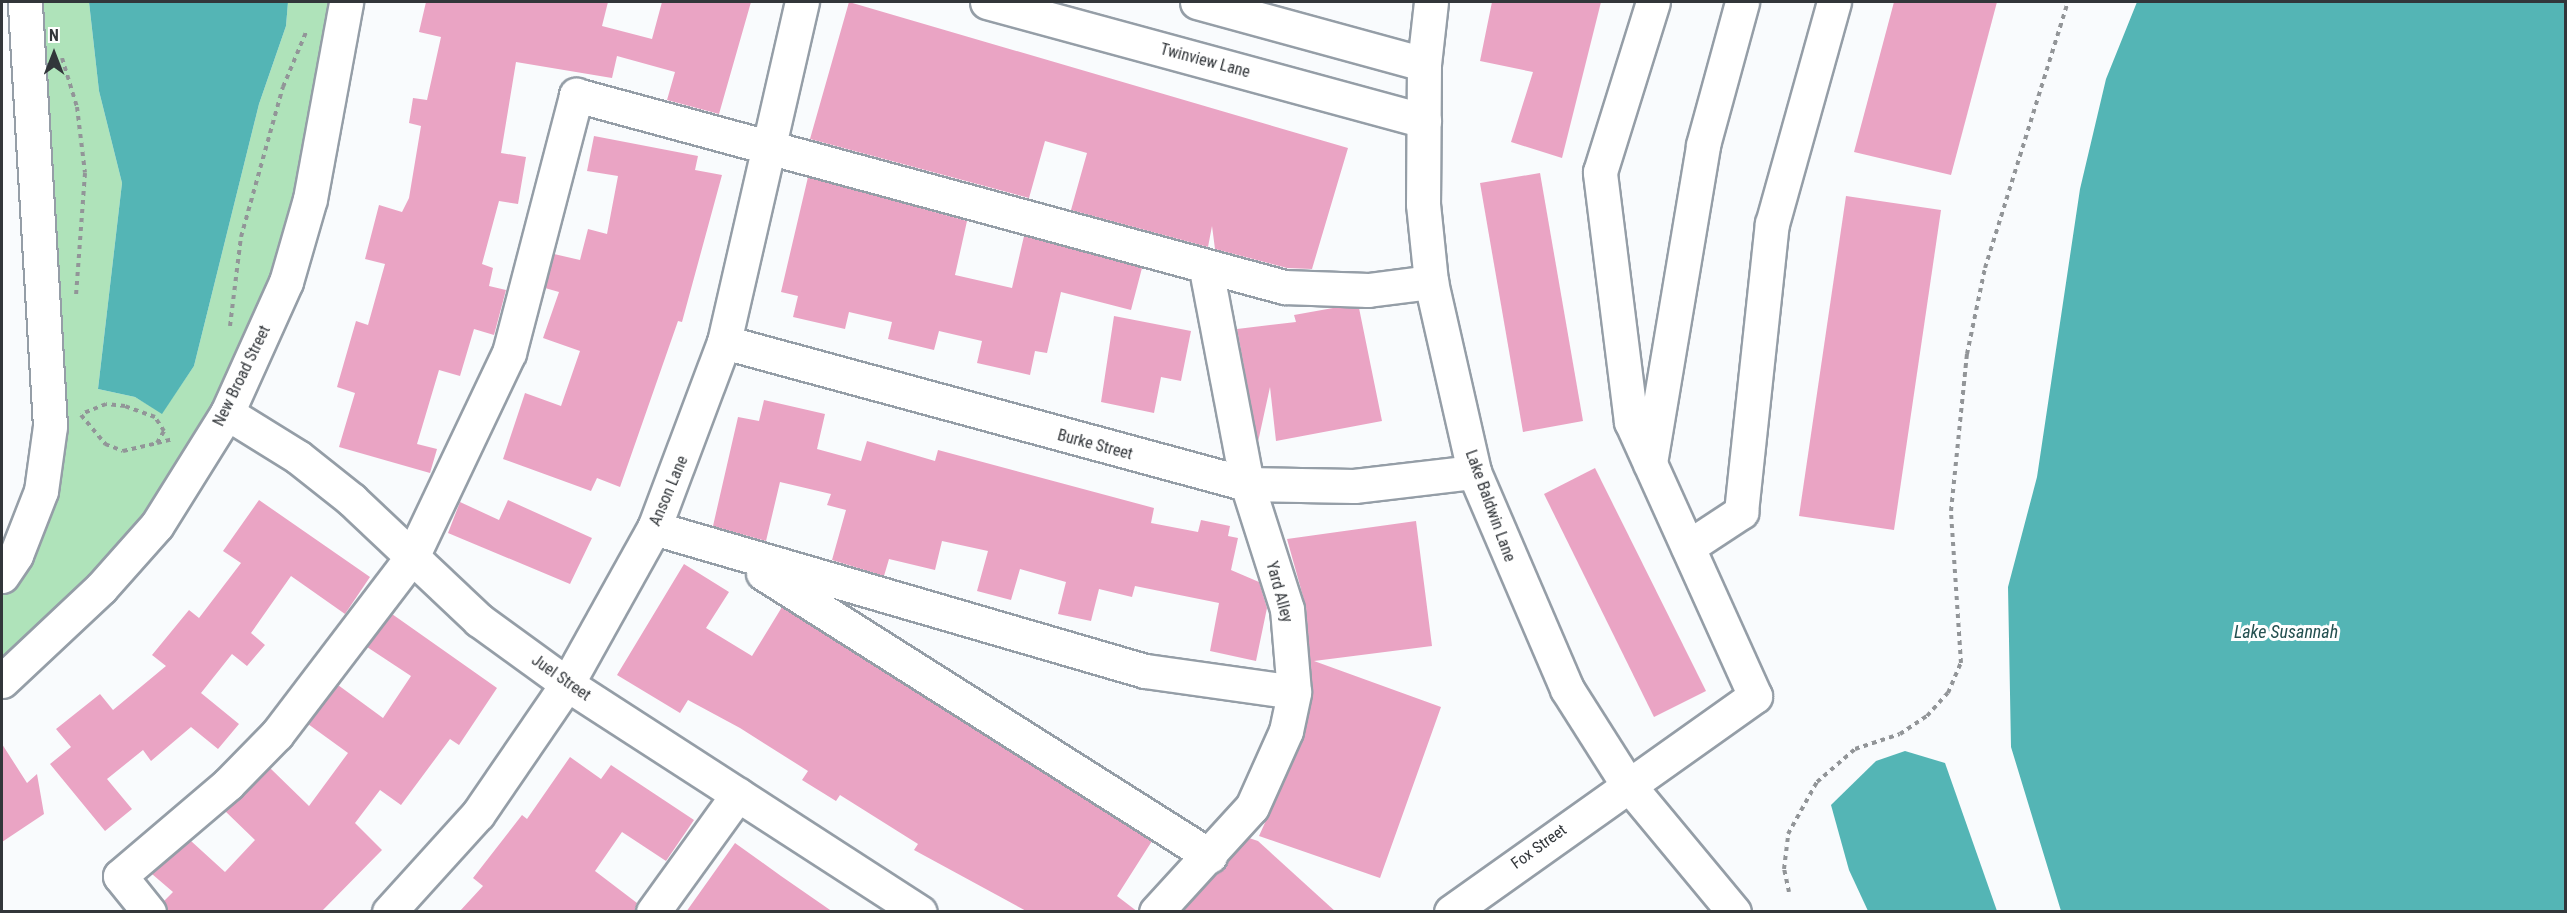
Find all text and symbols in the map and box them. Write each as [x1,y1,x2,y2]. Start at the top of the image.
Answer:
north arrow [24,24,84,84]
text: N [49,26,59,45]
street label: Twinview Lane [1158,40,1252,82]
street label: New Broad Street [209,322,275,430]
street label: Burke Street [1055,426,1135,464]
street label: Lake Baldwin Lane [1461,447,1519,565]
street label: Anson Lane [646,453,692,529]
street label: Yard Alley [1262,559,1296,625]
water label: Lake Susannah [2234,621,2338,643]
street label: Juel Street [528,651,594,705]
street label: Fox Street [1508,821,1570,873]

